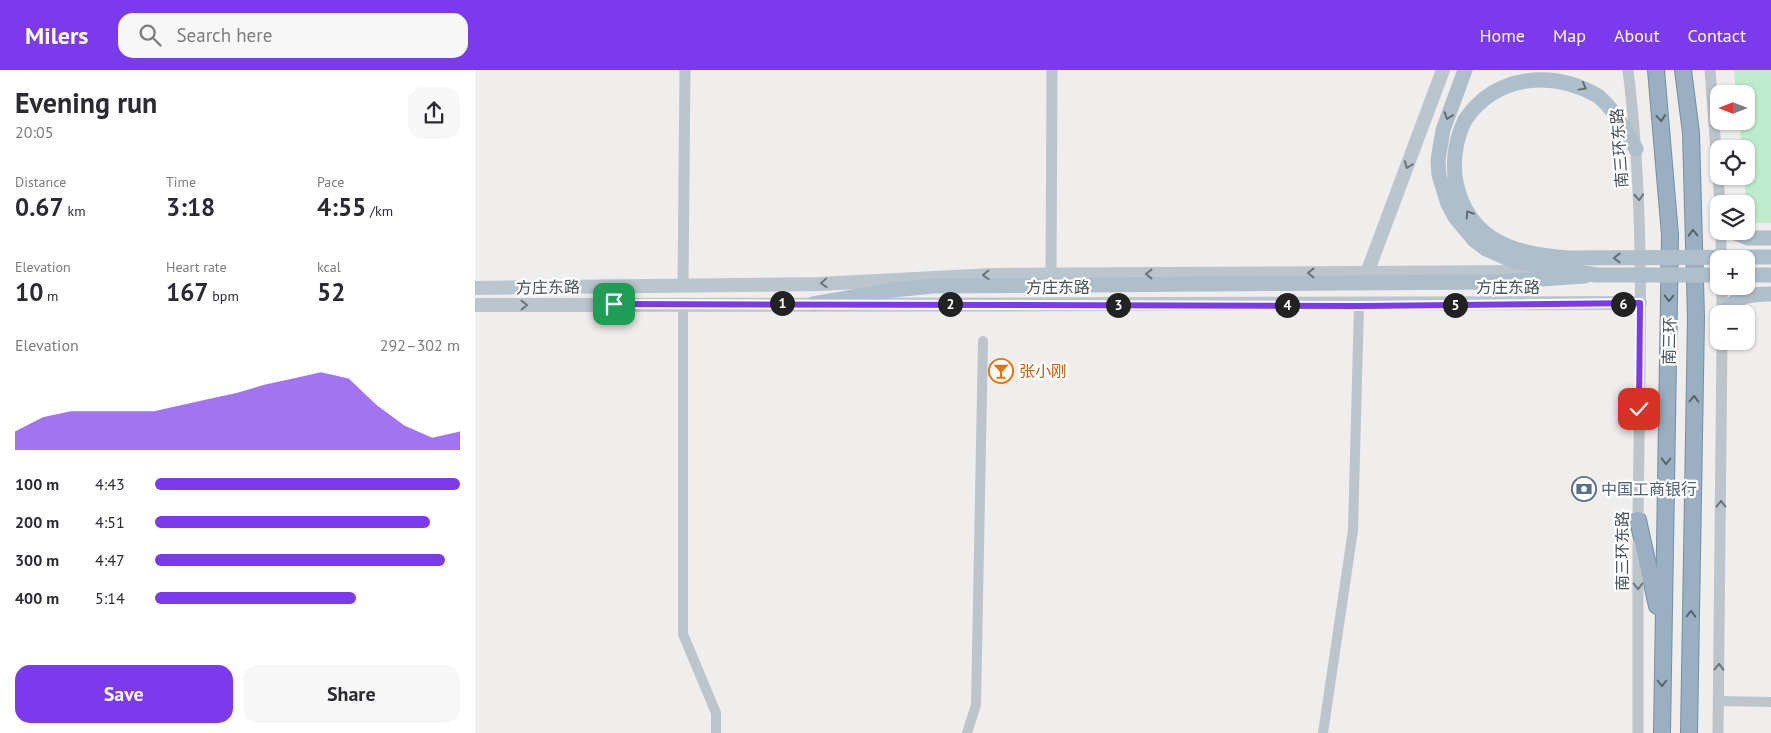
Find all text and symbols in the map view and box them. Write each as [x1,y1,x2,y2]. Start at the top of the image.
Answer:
search box [118,13,468,58]
text: Milers [25,20,88,51]
icon: search [136,21,164,49]
text: Search here [176,23,272,47]
text: Home [1479,24,1525,47]
text: Map [1553,24,1586,47]
text: About [1614,24,1660,47]
text: Contact [1688,24,1746,47]
one-way arrow [1578,81,1587,91]
text: Evening run [15,84,157,121]
north arrow [1710,85,1755,130]
map controls [1710,85,1755,350]
button: share [408,87,460,139]
street label: 南三环东路 [1606,107,1632,189]
one-way arrow [1444,111,1454,119]
one-way arrow [1656,115,1667,123]
text: 20:05 [15,122,53,142]
button: locate [1710,140,1755,185]
one-way arrow [1404,160,1414,169]
text: Distance [15,173,66,191]
text: Time [166,173,196,191]
text: Pace [317,173,344,191]
text: 0.67 [15,191,64,223]
text: 3:18 [166,191,215,223]
text: 4:55 [317,191,366,223]
one-way arrow [1633,194,1644,202]
button: layers [1710,195,1755,240]
text: km [64,202,86,220]
text: /km [366,202,393,220]
one-way arrow [1465,210,1475,219]
one-way arrow [1688,229,1699,237]
button: + [1710,250,1755,295]
one-way arrow [1613,253,1621,263]
text: Elevation [15,258,71,276]
text: Heart rate [166,258,227,276]
text: kcal [317,258,341,276]
one-way arrow [1307,268,1315,278]
one-way arrow [1145,269,1152,279]
one-way arrow [982,270,990,280]
text: 10 [15,276,43,308]
text: 167 [166,276,209,308]
text: 52 [317,276,345,308]
street label: 方庄东路 [516,276,580,298]
street label: 方庄东路 [1026,277,1090,297]
street label: 方庄东路 [1476,277,1540,297]
one-way arrow [820,278,828,289]
pin [593,283,635,325]
text: m [43,287,58,305]
text: bpm [209,287,239,305]
icon: arrive [600,290,628,318]
pin: 1 [769,290,795,316]
pin: 2 [937,292,963,316]
pin: 3 [1105,292,1131,318]
pin: 4 [1275,292,1299,318]
pin: 5 [1443,292,1467,318]
pin: 6 [1611,292,1635,316]
text: 1 [779,294,786,312]
one-way arrow [1664,294,1674,302]
text: 2 [947,295,954,313]
text: 6 [1620,295,1627,313]
text: 3 [1115,296,1122,314]
text: 4 [1284,296,1291,314]
text: 5 [1452,296,1459,314]
one-way arrow [520,300,528,310]
button: − [1710,305,1755,350]
street label: 南三环 [1659,317,1679,365]
text: Elevation [15,335,79,355]
text: 292–302 m [380,335,460,355]
bar icon: 张小刚 [988,358,1014,384]
place label: 张小刚 [1019,361,1067,381]
pin [1618,388,1660,430]
icon: check [1625,395,1653,423]
one-way arrow [1689,395,1699,403]
one-way arrow [1661,457,1671,465]
text: 100 m [15,474,59,494]
text: 4:43 [95,474,125,494]
bank icon: 中国工商银行 [1571,476,1597,502]
place label: 中国工商银行 [1601,479,1697,499]
one-way arrow [1716,500,1726,508]
street label: 南三环东路 [1612,511,1632,591]
text: 200 m [15,512,59,532]
text: 4:51 [95,512,125,532]
text: 300 m [15,550,59,570]
text: 4:47 [95,550,125,570]
one-way arrow [1633,582,1643,590]
text: 400 m [15,588,59,608]
text: 5:14 [95,588,125,608]
one-way arrow [1686,610,1696,618]
one-way arrow [1714,663,1724,670]
button: Save [15,665,233,723]
button: Share [243,665,460,723]
one-way arrow [1657,679,1667,687]

